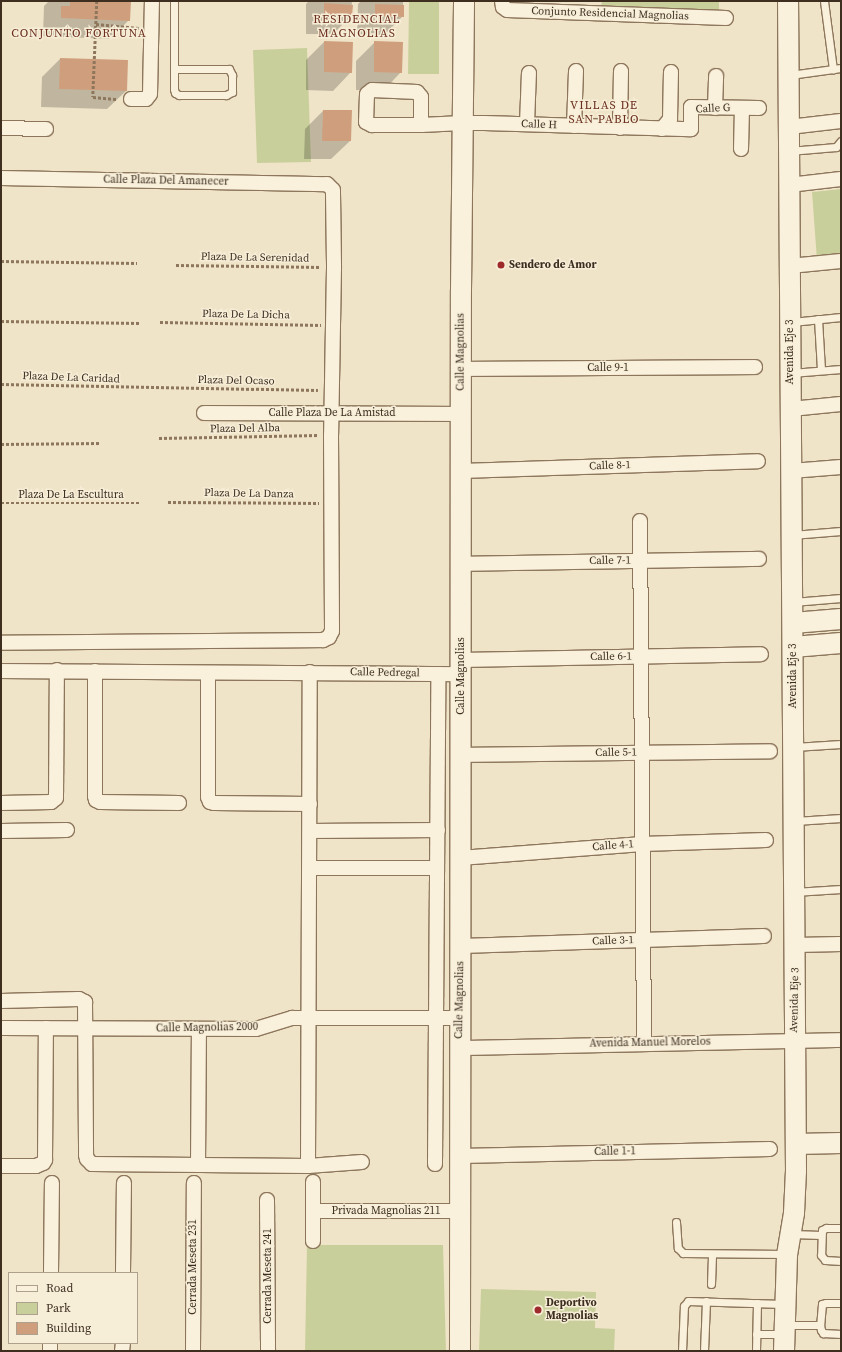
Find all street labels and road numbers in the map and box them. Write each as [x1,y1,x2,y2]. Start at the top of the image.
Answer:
street label: Conjunto Residencial Magnolias [531,5,689,23]
street label: Calle G [695,101,731,117]
street label: Calle H [521,118,557,132]
street label: Calle Plaza Del Amanecer [103,173,229,189]
street label: Plaza De La Serenidad [201,250,309,266]
street label: Plaza De La Dicha [202,308,290,322]
street label: Calle Magnolias [454,313,468,391]
street label: Avenida Eje 3 [783,319,797,385]
street label: Calle 9-1 [587,361,629,375]
street label: Plaza De La Caridad [22,370,120,386]
street label: Plaza Del Ocaso [197,374,275,388]
street label: Calle Plaza De La Amistad [268,406,396,420]
street label: Plaza Del Alba [210,422,280,436]
street label: Calle 8-1 [589,459,631,473]
street label: Plaza De La Danza [204,487,294,501]
street label: Plaza De La Escultura [18,488,124,502]
street label: Calle 7-1 [589,554,631,568]
street label: Calle Magnolias [454,637,468,715]
street label: Avenida Eje 3 [786,643,800,709]
street label: Calle 6-1 [590,650,632,664]
street label: Calle Pedregal [350,666,420,680]
street label: Calle 5-1 [595,746,637,760]
street label: Calle 4-1 [592,838,634,854]
street label: Calle 3-1 [592,934,634,948]
street label: Calle Magnolias [453,961,467,1039]
street label: Avenida Eje 3 [788,967,802,1033]
street label: Calle Magnolias 2000 [156,1021,258,1035]
street label: Avenida Manuel Morelos [589,1035,711,1051]
street label: Calle 1-1 [594,1145,636,1159]
street label: Privada Magnolias 211 [332,1204,440,1218]
street label: Cerrada Meseta 231 [186,1219,200,1315]
street label: Cerrada Meseta 241 [261,1228,275,1324]

